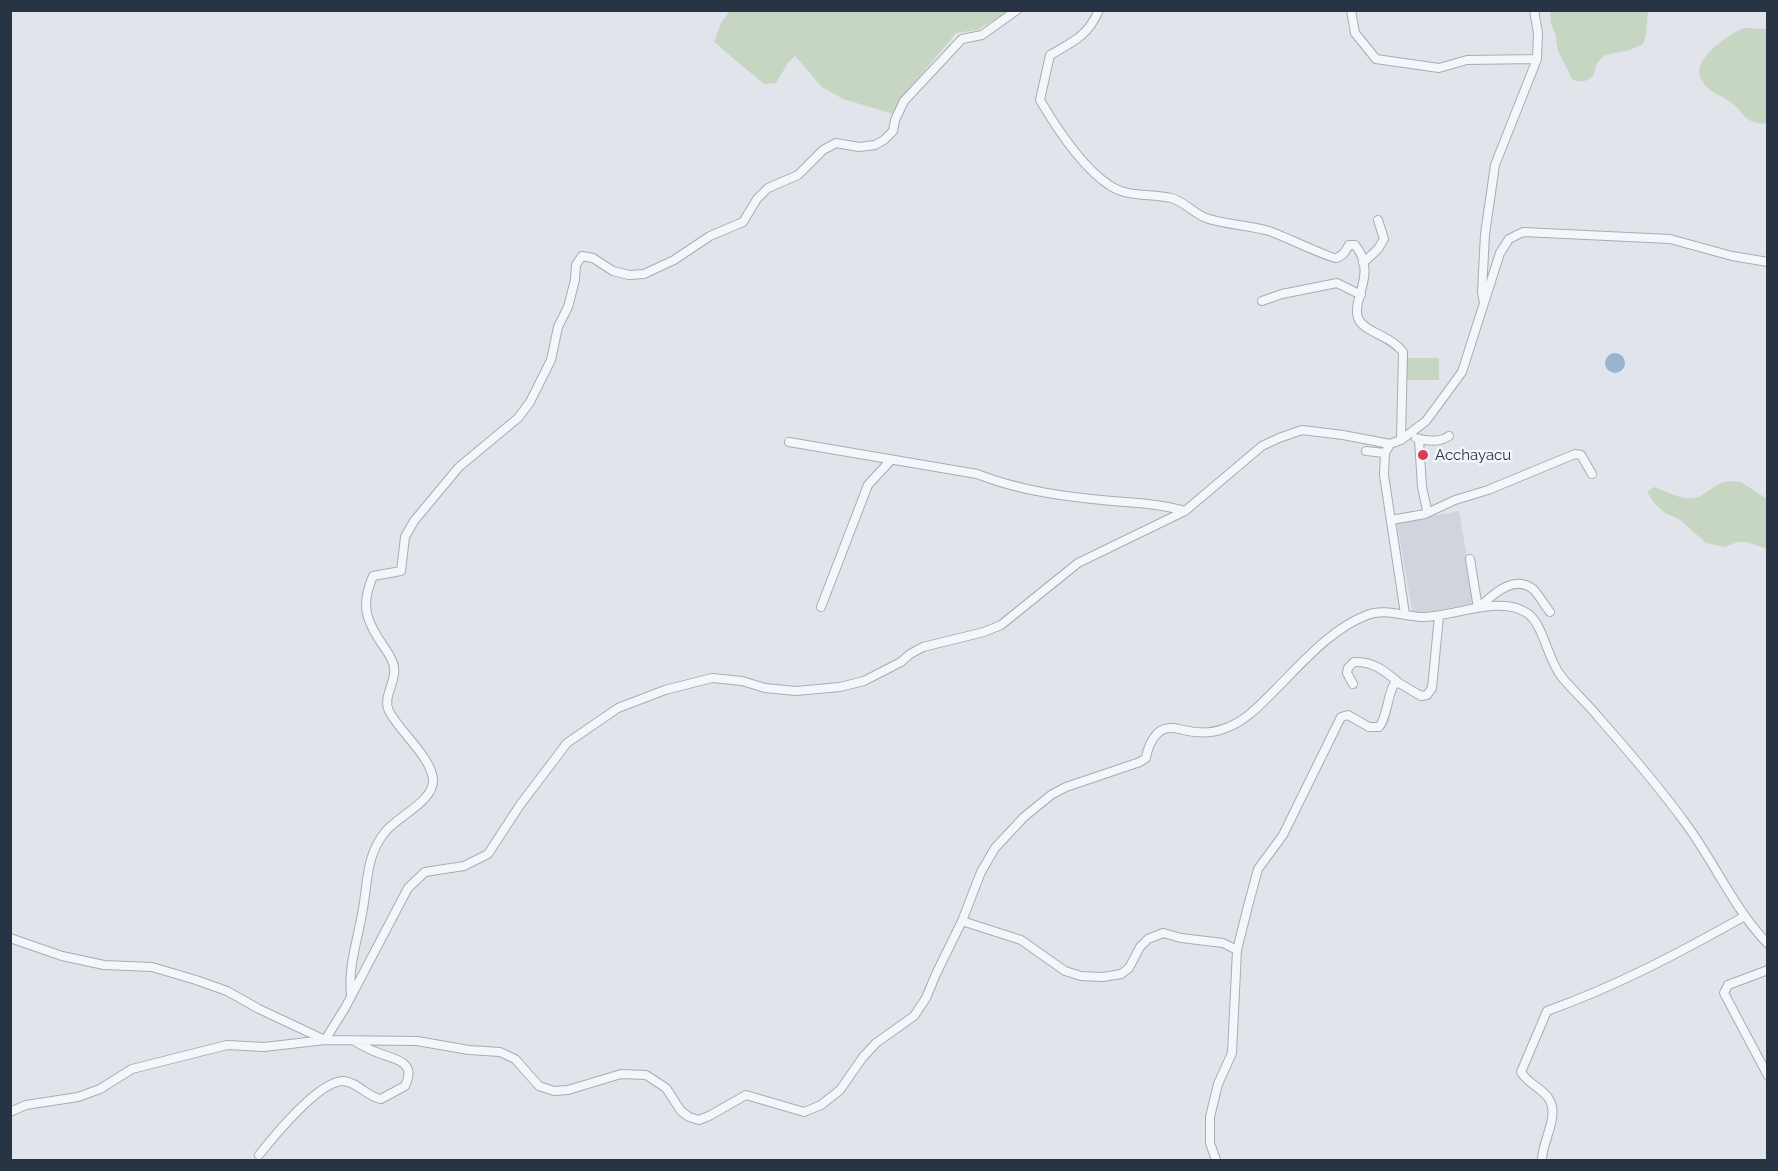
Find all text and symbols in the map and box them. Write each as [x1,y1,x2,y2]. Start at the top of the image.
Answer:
place label: Acchayacu [1435,446,1511,464]
marker: Acchayacu [1416,448,1430,462]

